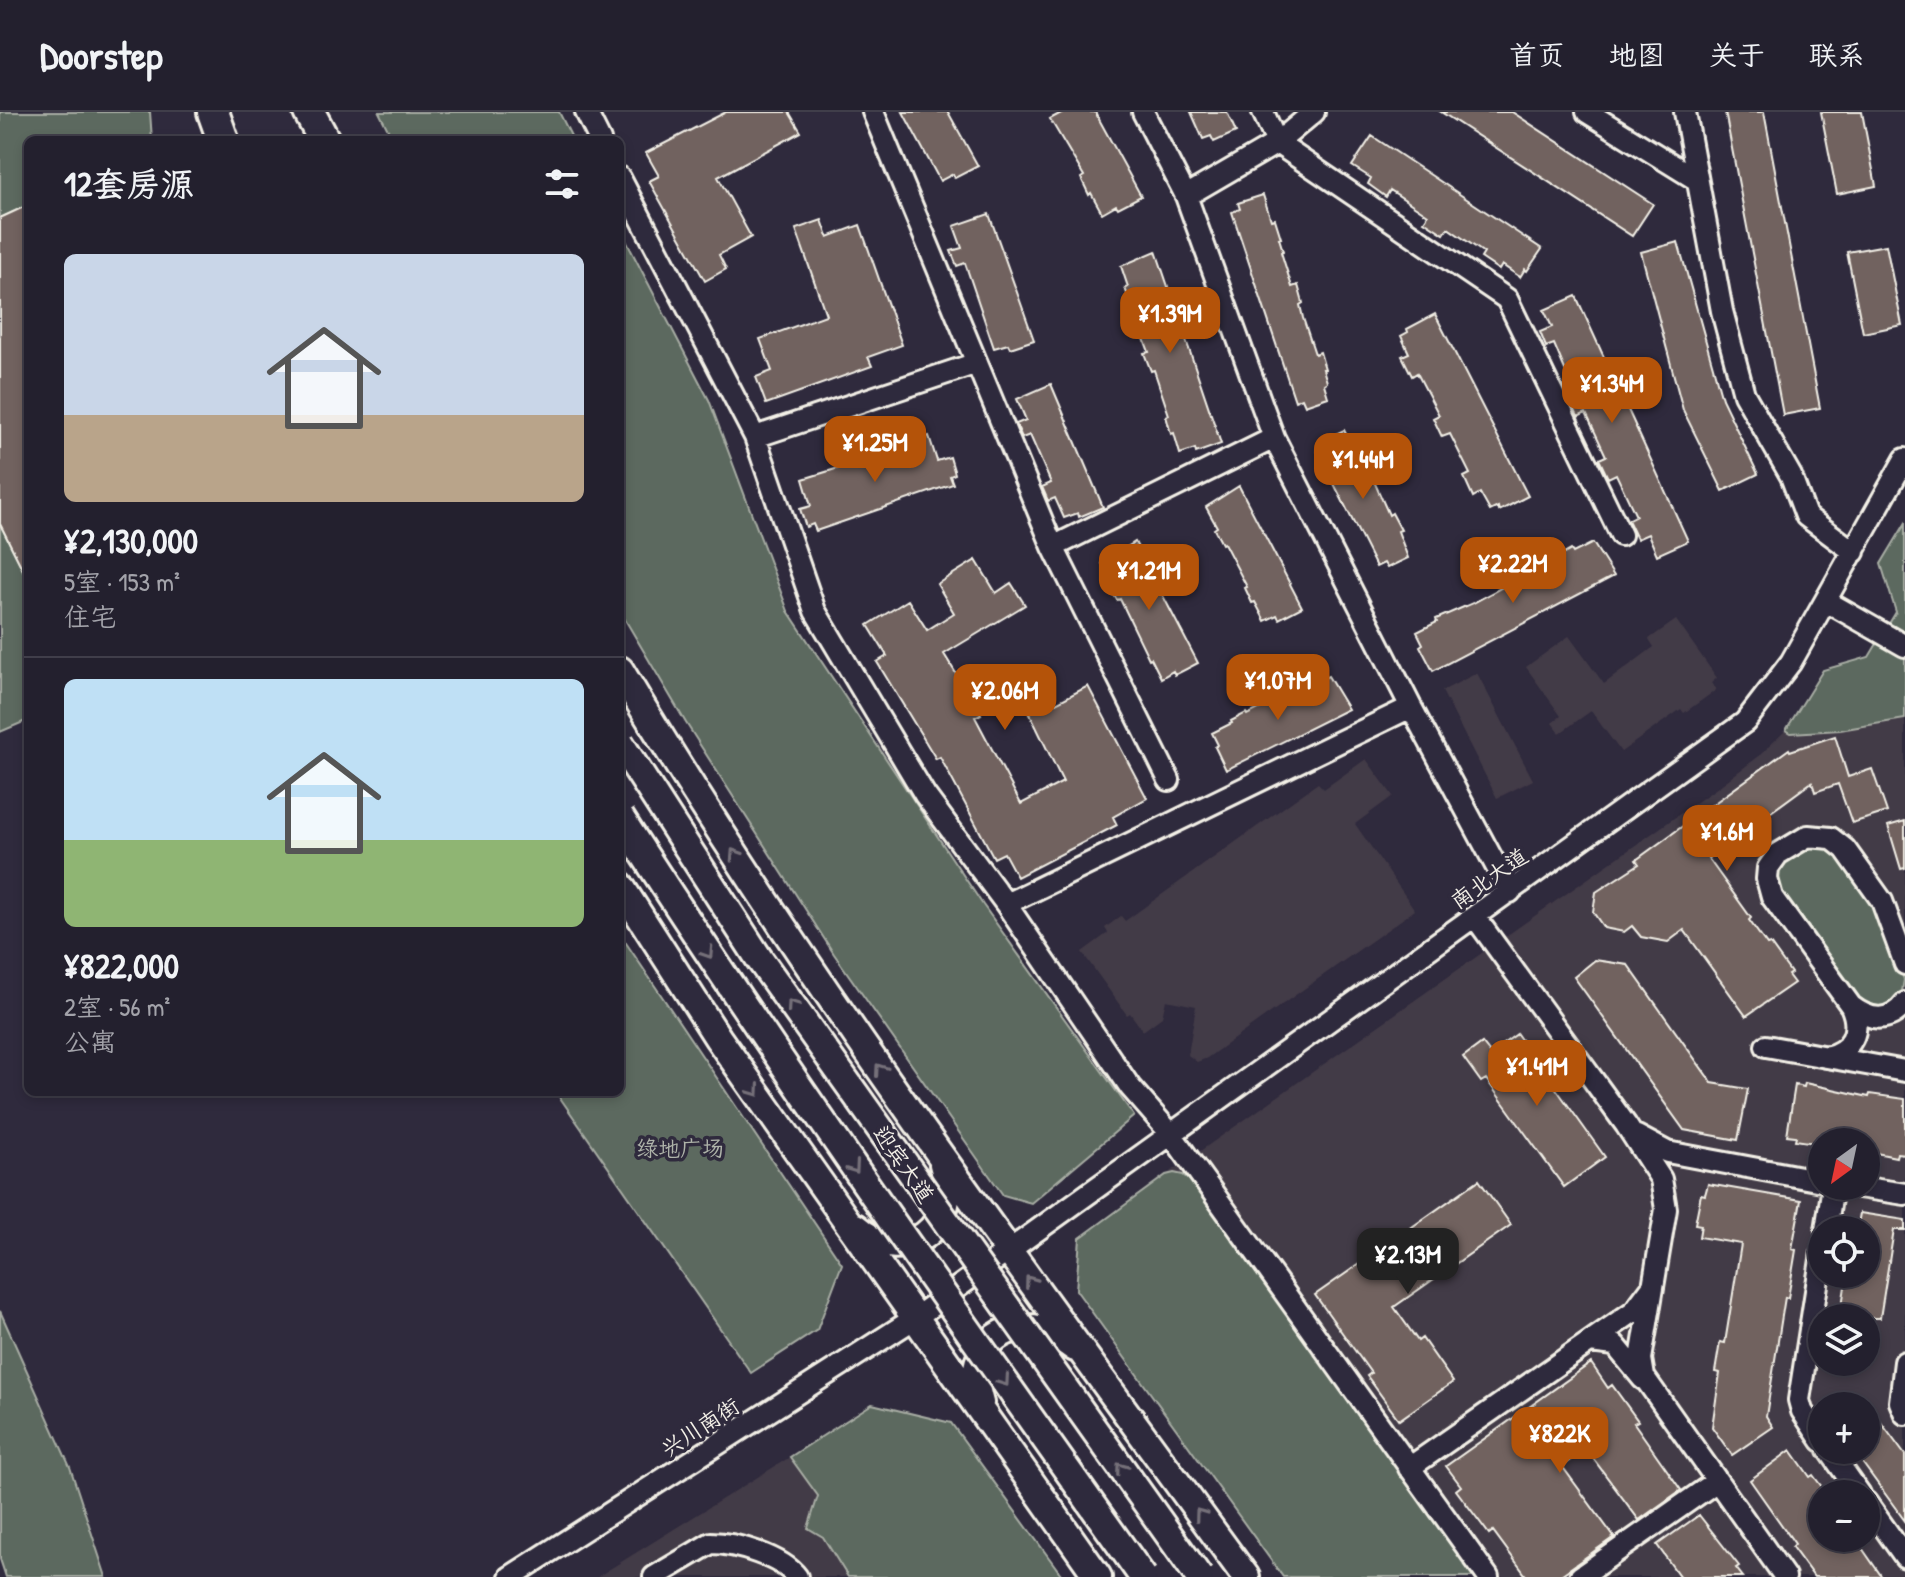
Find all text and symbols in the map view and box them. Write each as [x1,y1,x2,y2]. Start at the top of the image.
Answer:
text: Doorstep [40,29,162,81]
text: 首页 [1509,36,1565,74]
text: 地图 [1609,36,1665,74]
text: 关于 [1709,36,1765,74]
text: 联系 [1809,36,1865,74]
text: 12套房源 [64,161,194,207]
icon: filters [540,162,584,206]
pin: ¥1.39M [1105,287,1235,355]
text: ¥1.39M [1138,295,1202,330]
icon: home [252,306,396,450]
pin: ¥1.34M [1547,357,1677,425]
text: ¥1.34M [1580,365,1644,400]
pin: ¥1.25M [810,416,940,484]
text: ¥1.25M [842,424,908,459]
pin: ¥1.44M [1298,433,1428,501]
text: ¥1.44M [1332,441,1394,476]
text: ¥2,130,000 [64,518,198,564]
pin: ¥2.22M [1448,537,1578,605]
pin: ¥1.21M [1084,544,1214,612]
text: ¥2.22M [1478,545,1548,580]
text: ¥1.21M [1117,552,1181,587]
text: 5室 · 153 m² [64,564,180,599]
text: 住宅 [64,599,116,634]
pin: ¥1.07M [1213,654,1343,722]
text: ¥1.07M [1244,662,1312,697]
pin: ¥2.06M [940,664,1070,732]
text: ¥2.06M [971,672,1039,707]
icon: home [252,731,396,875]
pin: ¥1.6M [1671,805,1783,873]
text: ¥1.6M [1701,813,1753,848]
street label: 南北大道 [1444,840,1534,916]
one-way arrow [730,848,745,862]
text: ¥822,000 [64,943,179,989]
one-way arrow [698,945,713,959]
text: 2室 · 56 m² [64,989,170,1024]
one-way arrow [787,1000,802,1014]
text: 公寓 [64,1024,116,1059]
pin: ¥1.41M [1472,1040,1602,1108]
text: ¥1.41M [1506,1048,1568,1083]
one-way arrow [875,1064,890,1078]
one-way arrow [745,1082,760,1096]
street label: 迎宾大道 [866,1119,942,1209]
north arrow [1808,1128,1880,1200]
map controls [1808,1128,1880,1552]
park label: 绿地广场 [636,1133,724,1163]
one-way arrow [844,1160,859,1174]
button: locate [1808,1216,1880,1288]
pin: ¥2.13M [1343,1228,1473,1296]
text: ¥2.13M [1375,1236,1441,1271]
one-way arrow [1026,1276,1040,1290]
button: layers [1808,1304,1880,1376]
one-way arrow [994,1372,1008,1387]
street label: 兴川南街 [655,1390,745,1464]
button: + [1808,1392,1880,1464]
pin: ¥822K [1504,1407,1616,1475]
text: ¥822K [1529,1415,1591,1450]
one-way arrow [1116,1462,1131,1477]
button: − [1808,1480,1880,1552]
one-way arrow [1196,1508,1210,1523]

